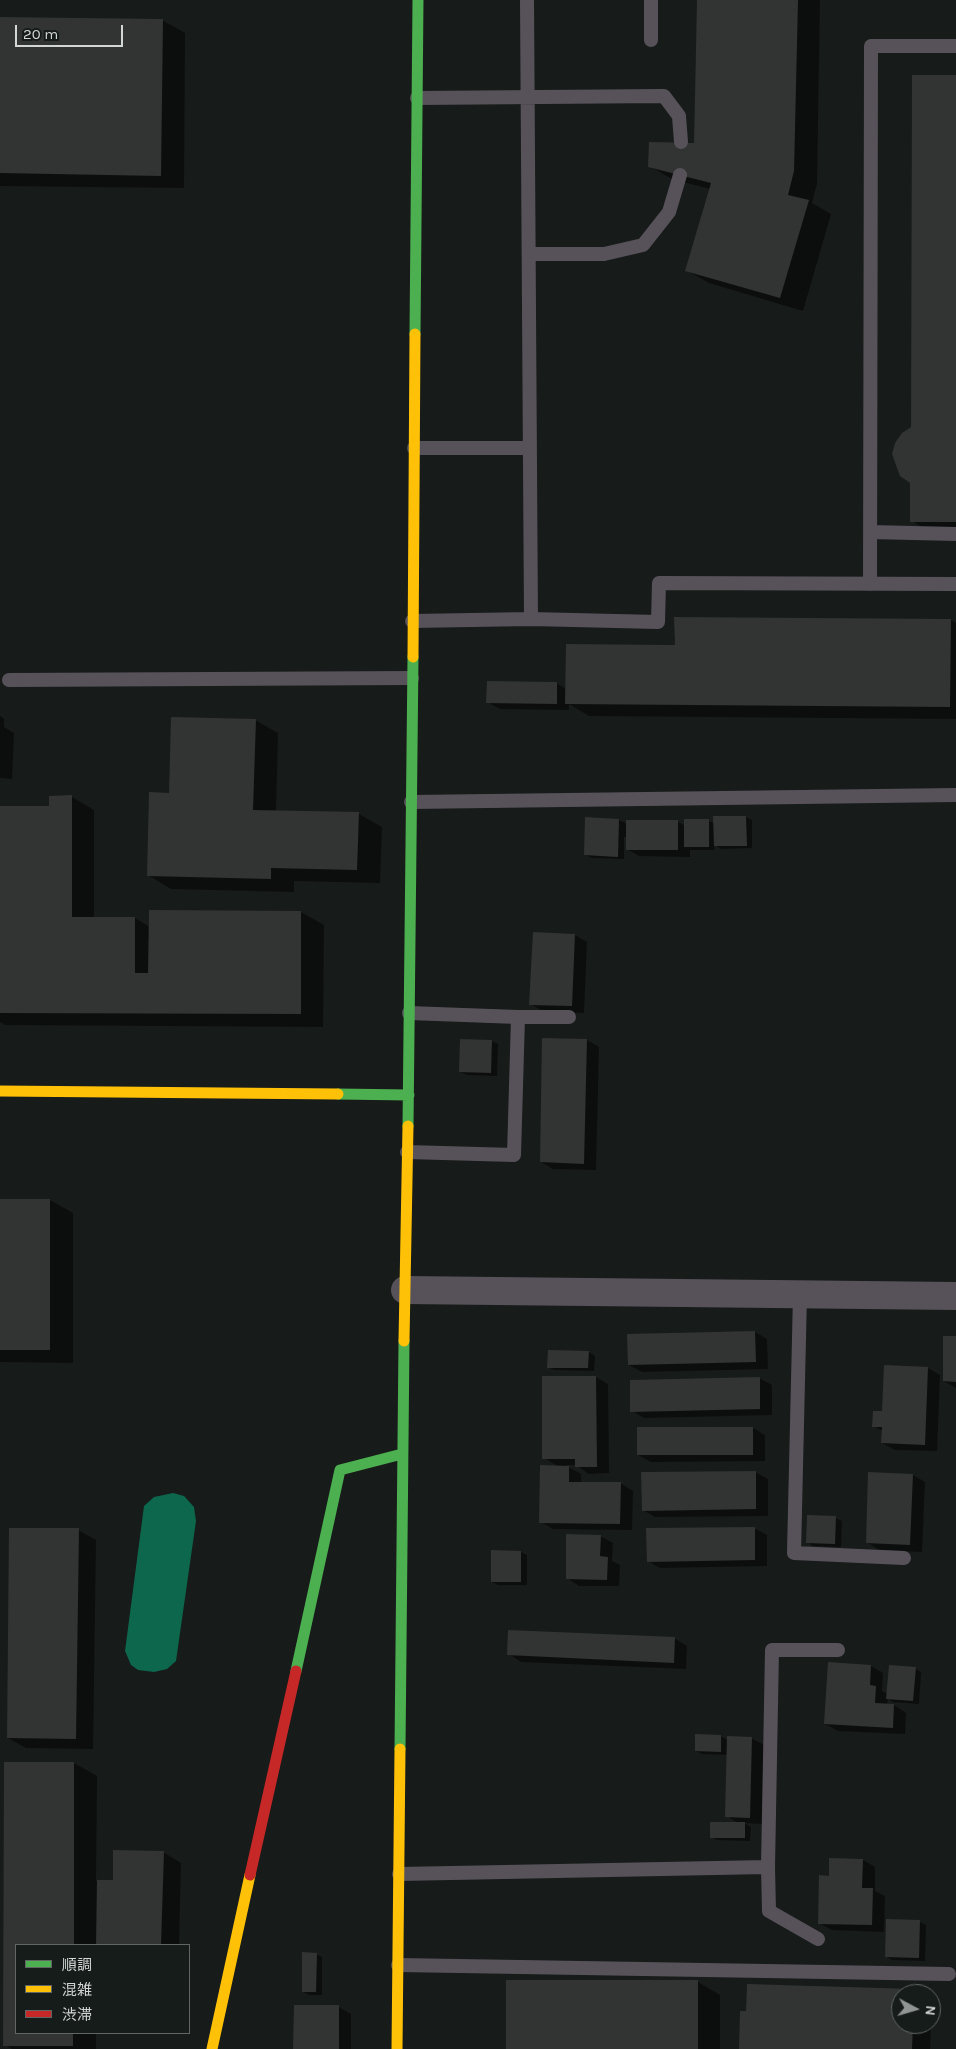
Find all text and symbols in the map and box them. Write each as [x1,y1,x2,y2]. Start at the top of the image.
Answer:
scale bar [18,15,125,47]
text: 20 m [23,25,58,43]
legend [15,1944,190,2034]
text: 順調 [62,1956,92,1974]
text: 混雑 [62,1981,92,1999]
north arrow [891,1984,941,2034]
text: N [921,2005,939,2016]
text: 渋滞 [62,2006,92,2024]

